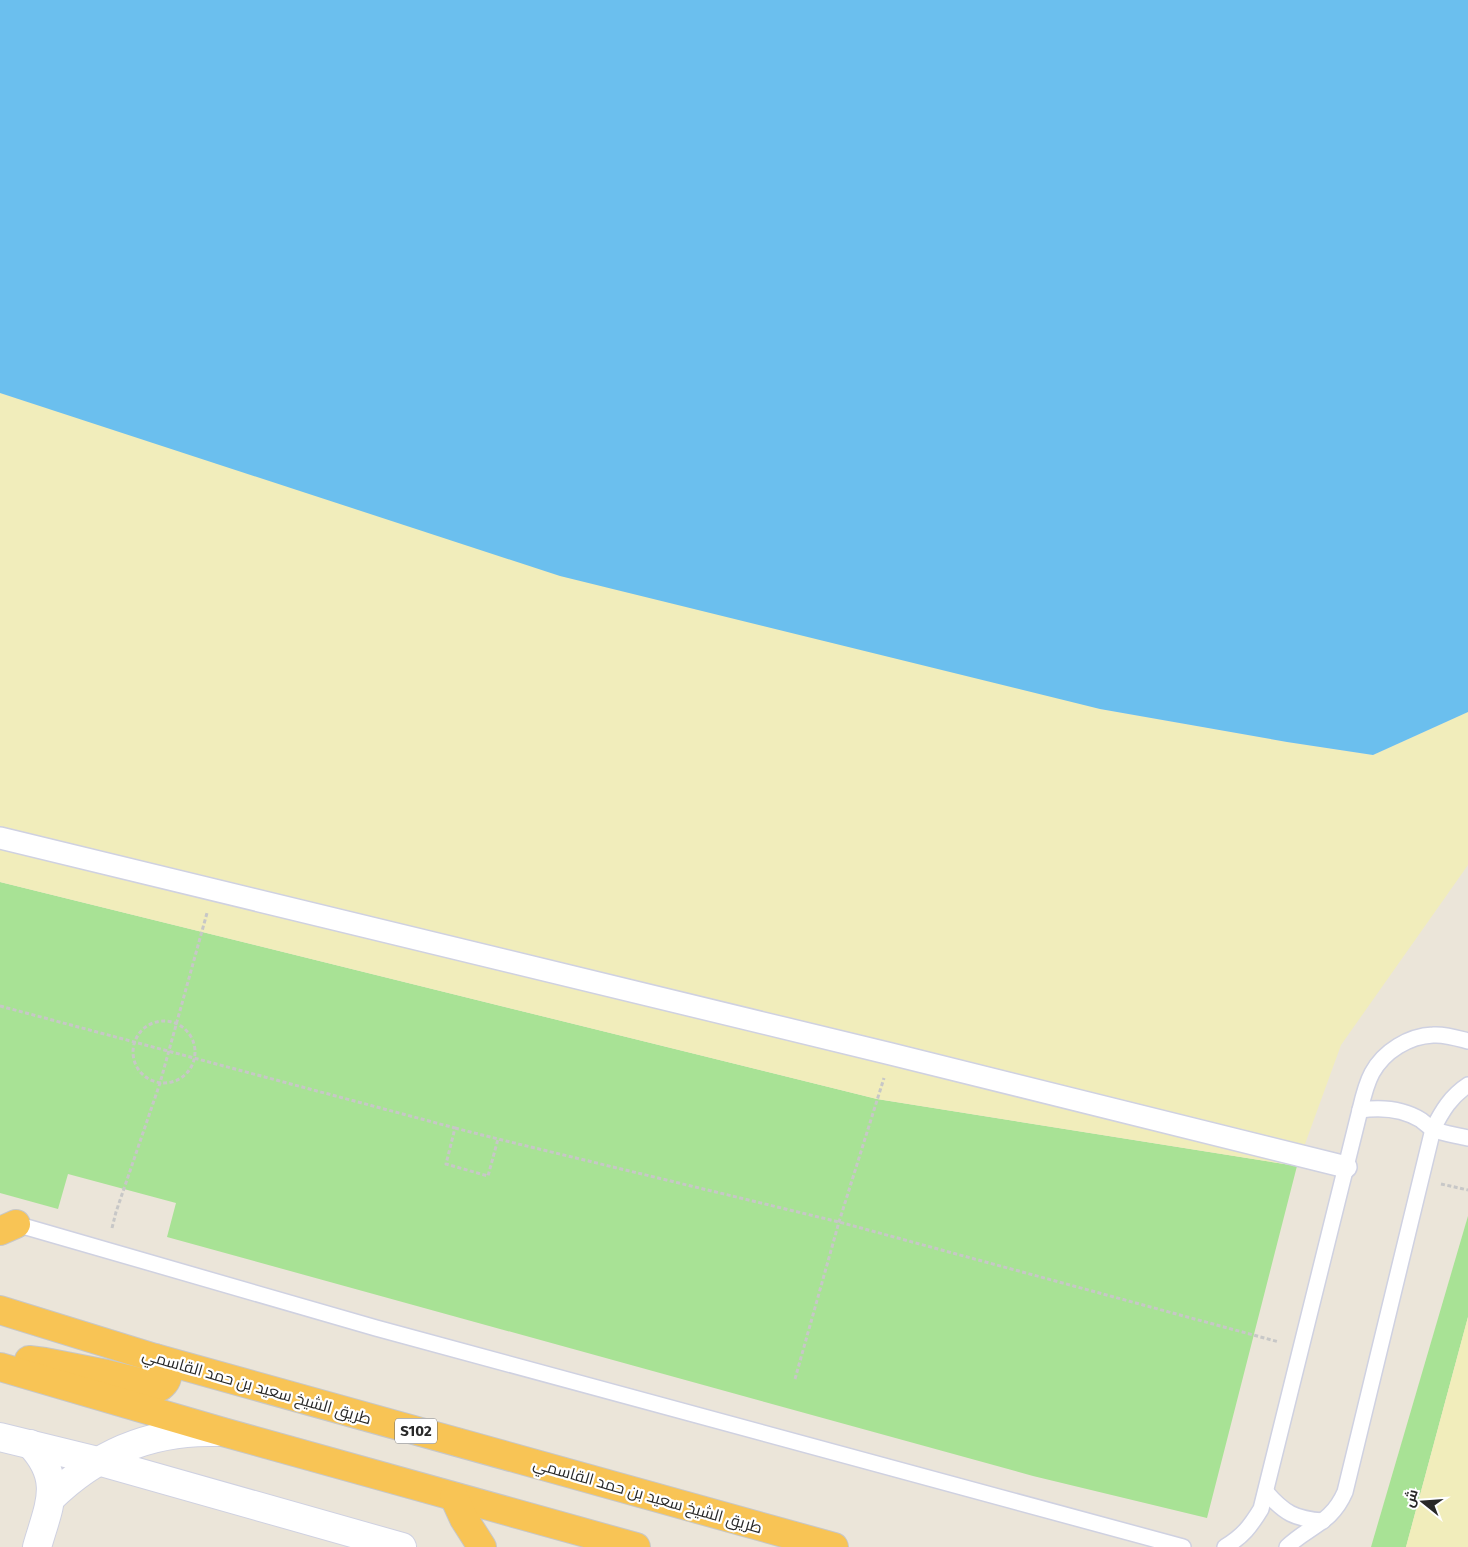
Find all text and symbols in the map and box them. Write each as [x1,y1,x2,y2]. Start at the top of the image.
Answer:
street label: طريق الشيخ سعيد بن حمد القاسمي [139,1345,373,1432]
road number: S102 [395,1418,437,1444]
street label: طريق الشيخ سعيد بن حمد القاسمي [530,1454,764,1541]
north arrow [1398,1477,1448,1527]
text: ش [1400,1487,1422,1509]

